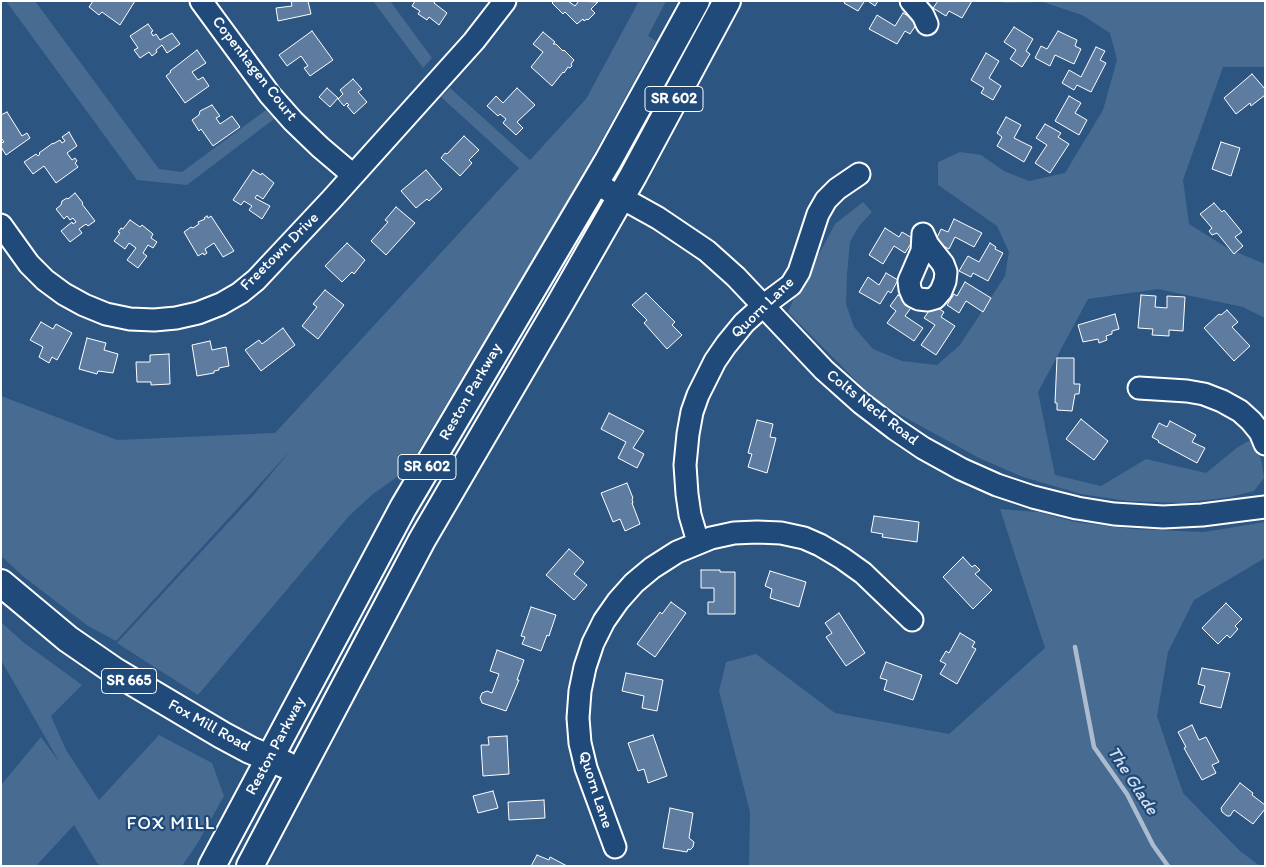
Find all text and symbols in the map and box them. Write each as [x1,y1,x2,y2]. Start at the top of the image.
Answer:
street label: Copenhagen Court [207,13,301,125]
road number: SR 602 [645,86,703,112]
street label: Freetown Drive [237,209,323,295]
street label: Quorn Lane [728,273,798,343]
street label: Reston Parkway [435,340,507,444]
street label: Colts Neck Road [822,366,922,450]
road number: SR 602 [398,454,456,480]
road number: SR 665 [102,668,156,694]
street label: Reston Parkway [242,693,310,799]
street label: Fox Mill Road [164,695,254,757]
water label: The Glade [1102,743,1162,819]
street label: Quorn Lane [573,749,617,831]
district label: FOX MILL [126,813,216,835]

